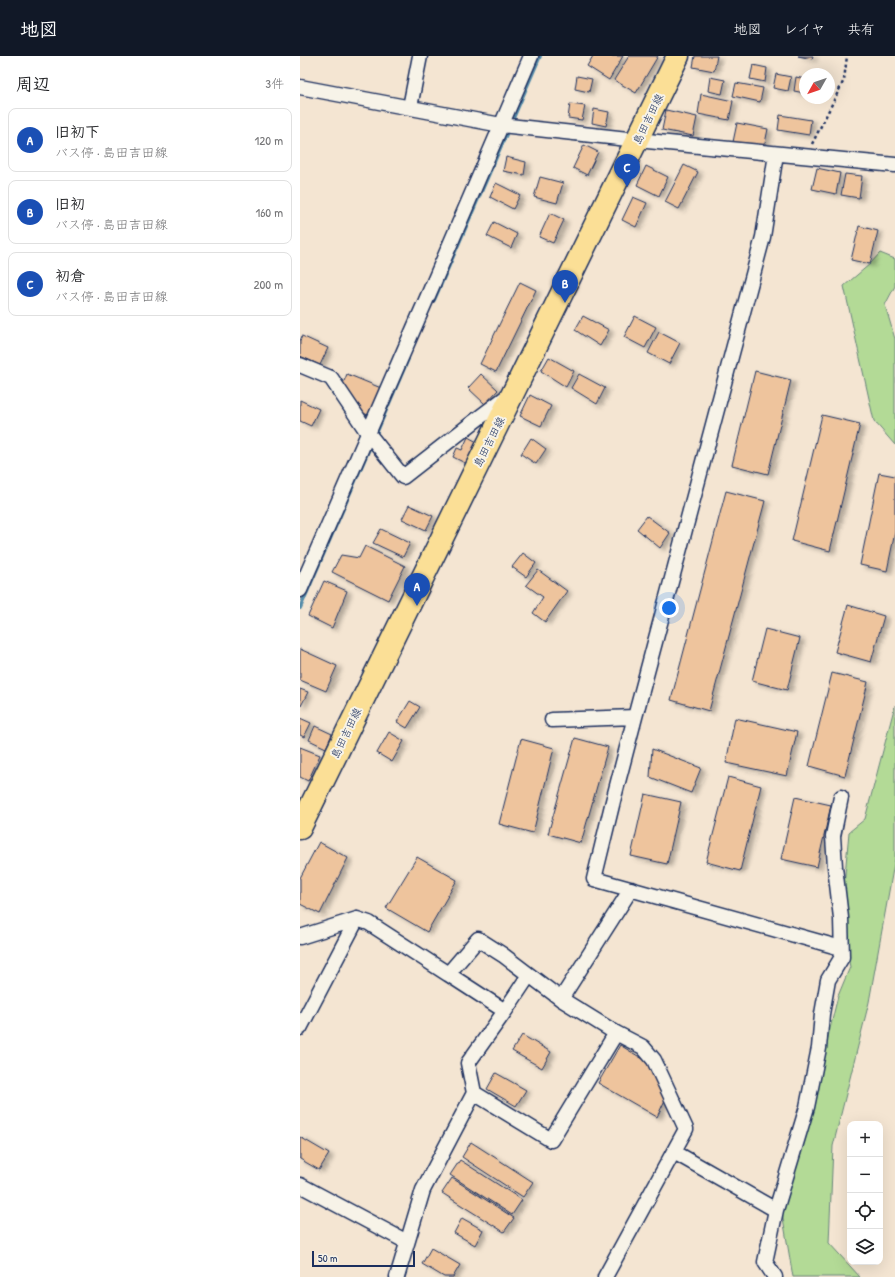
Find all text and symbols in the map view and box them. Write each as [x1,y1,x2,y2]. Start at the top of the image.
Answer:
text: 地図 [20,16,58,42]
text: 地図 [734,19,762,38]
text: レイヤ [784,19,825,38]
text: 共有 [847,19,875,38]
north arrow [799,68,835,104]
text: 周辺 [16,72,50,95]
text: 3件 [265,74,284,92]
street label: 島田吉田線 [630,91,666,147]
text: 旧初下 [55,121,100,142]
text: A [27,131,33,149]
text: 120 m [255,131,283,149]
text: バス停 · 島田吉田線 [55,143,168,161]
pin: C [614,154,640,187]
text: 旧初 [55,193,85,214]
text: B [27,203,33,221]
text: 160 m [255,203,283,221]
text: バス停 · 島田吉田線 [55,215,168,233]
text: 初倉 [55,265,85,286]
pin: B [552,270,578,303]
text: C [26,275,34,293]
text: 200 m [253,275,283,293]
text: バス停 · 島田吉田線 [55,287,168,305]
street label: 島田吉田線 [470,414,508,470]
pin: A [404,573,430,606]
your location [659,598,679,618]
street label: 島田吉田線 [328,705,364,761]
map controls [847,1121,883,1265]
button: + [847,1121,883,1157]
button: − [847,1157,883,1193]
button: locate [847,1193,883,1229]
button: layers [847,1229,883,1265]
scale bar [312,1249,415,1268]
text: 50 m [318,1251,338,1265]

